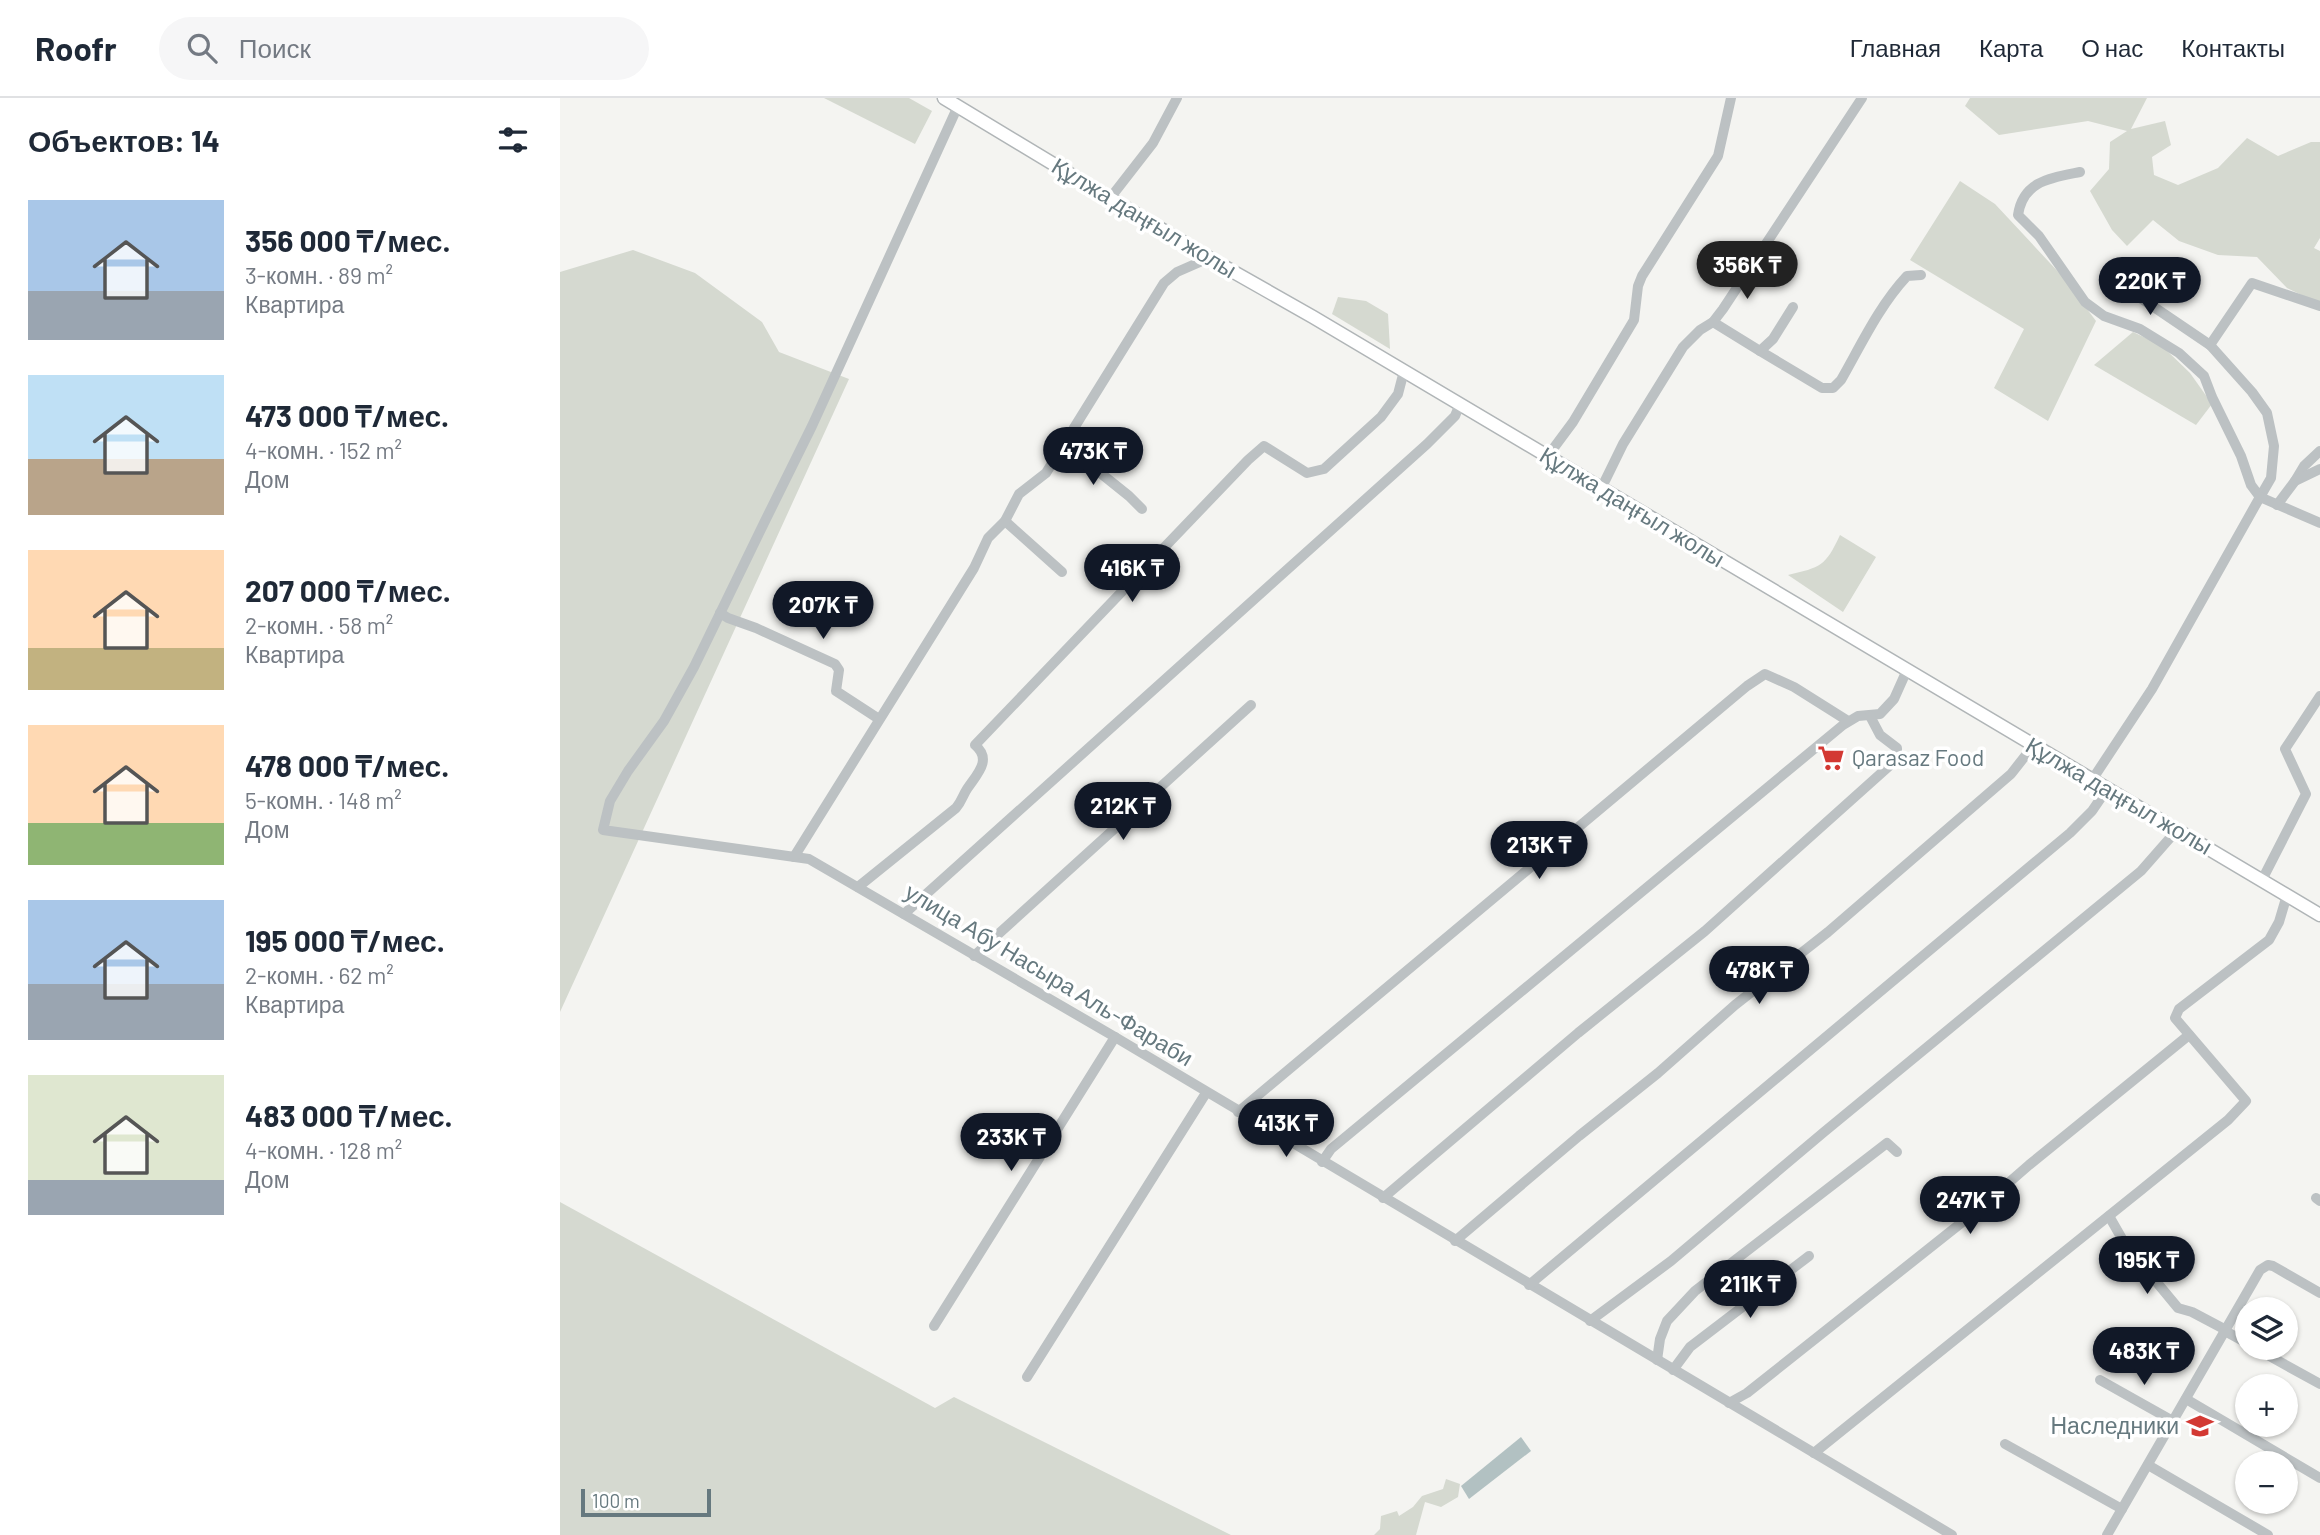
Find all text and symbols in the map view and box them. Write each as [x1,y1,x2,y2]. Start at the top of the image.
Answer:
search box [159,17,649,80]
text: Roofr [35,28,117,68]
icon: search [183,29,221,67]
text: Поиск [239,32,311,63]
text: Главная [1850,33,1941,62]
text: Карта [1979,33,2043,62]
text: О нас [2081,33,2143,62]
text: Контакты [2181,33,2285,62]
icon: filters [494,121,532,159]
text: Объектов: 14 [28,122,220,158]
street label: Құлжа даңғыл жолы [1047,151,1242,283]
text: 356 000 ₸/мес. [245,222,451,258]
icon: home [84,228,168,312]
pin: 356K ₸ [1690,242,1804,301]
text: 356K ₸ [1713,250,1781,278]
pin: 220K ₸ [2093,258,2207,317]
text: 3-комн. · 89 m² [245,261,393,289]
text: 220K ₸ [2115,266,2185,294]
text: Квартира [245,290,344,318]
text: 473 000 ₸/мес. [245,397,449,433]
icon: home [84,403,168,487]
pin: 473K ₸ [1036,428,1150,487]
text: 4-комн. · 152 m² [245,436,402,464]
text: 473K ₸ [1059,436,1127,464]
street label: Құлжа даңғыл жолы [1535,440,1730,572]
text: Дом [245,465,289,493]
pin: 416K ₸ [1075,545,1189,604]
text: 416K ₸ [1100,553,1164,581]
text: 207 000 ₸/мес. [245,572,451,608]
icon: home [84,578,168,662]
pin: 207K ₸ [766,582,880,641]
text: 207K ₸ [789,590,857,618]
text: 2-комн. · 58 m² [245,611,393,639]
text: Квартира [245,640,344,668]
street label: Құлжа даңғыл жолы [2021,730,2218,860]
supermarket icon: Qarasaz Food [1816,743,1846,773]
place label: Qarasaz Food [1852,743,1984,771]
text: 478 000 ₸/мес. [245,747,449,783]
icon: home [84,753,168,837]
pin: 212K ₸ [1066,782,1180,842]
text: 5-комн. · 148 m² [245,786,402,814]
text: 212K ₸ [1090,791,1156,819]
text: Дом [245,815,289,843]
pin: 213K ₸ [1482,822,1596,881]
text: 213K ₸ [1507,830,1571,858]
street label: улица Абу Насыра Аль-Фараби [900,877,1199,1071]
text: 195 000 ₸/мес. [245,922,445,958]
icon: home [84,928,168,1012]
pin: 478K ₸ [1702,946,1816,1006]
text: 478K ₸ [1725,955,1793,983]
text: 2-комн. · 62 m² [245,961,394,989]
text: Квартира [245,990,344,1018]
text: 483 000 ₸/мес. [245,1097,453,1133]
pin: 413K ₸ [1229,1100,1343,1159]
icon: home [84,1103,168,1187]
text: 413K ₸ [1254,1108,1318,1136]
pin: 233K ₸ [954,1114,1068,1173]
text: 233K ₸ [977,1122,1045,1150]
text: 4-комн. · 128 m² [245,1136,402,1164]
text: Дом [245,1165,289,1193]
pin: 247K ₸ [1913,1176,2027,1236]
text: 247K ₸ [1936,1185,2004,1213]
pin: 195K ₸ [2090,1236,2204,1296]
text: 195K ₸ [2115,1245,2179,1273]
pin: 211K ₸ [1693,1260,1807,1320]
text: 211K ₸ [1720,1269,1780,1297]
map controls [2235,1297,2298,1514]
button: layers [2235,1297,2298,1360]
pin: 483K ₸ [2087,1328,2201,1387]
text: 483K ₸ [2109,1336,2179,1364]
button: + [2235,1374,2298,1437]
place label: Наследники [2051,1411,2179,1439]
school or university icon: Наследники [2185,1411,2215,1441]
button: − [2235,1451,2298,1514]
scale bar [581,1486,710,1518]
text: 100 m [592,1489,640,1512]

